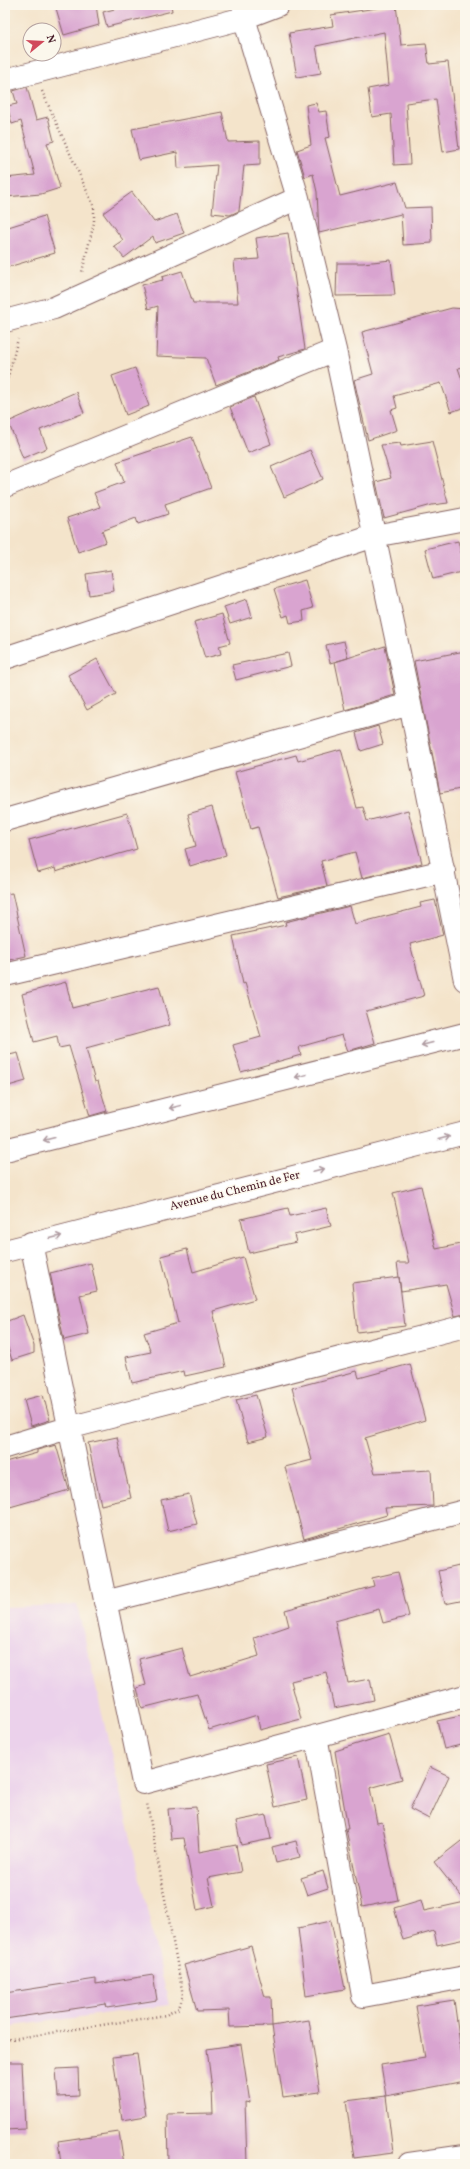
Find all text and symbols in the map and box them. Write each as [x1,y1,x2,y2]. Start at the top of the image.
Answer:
north arrow [22,22,62,62]
text: N [42,33,58,45]
one-way arrow [421,1041,434,1048]
one-way arrow [295,1072,308,1080]
one-way arrow [169,1104,182,1112]
one-way arrow [437,1134,450,1142]
one-way arrow [43,1136,56,1143]
one-way arrow [311,1166,324,1174]
street label: Avenue du Chemin de Fer [168,1167,302,1215]
one-way arrow [49,1233,62,1240]

